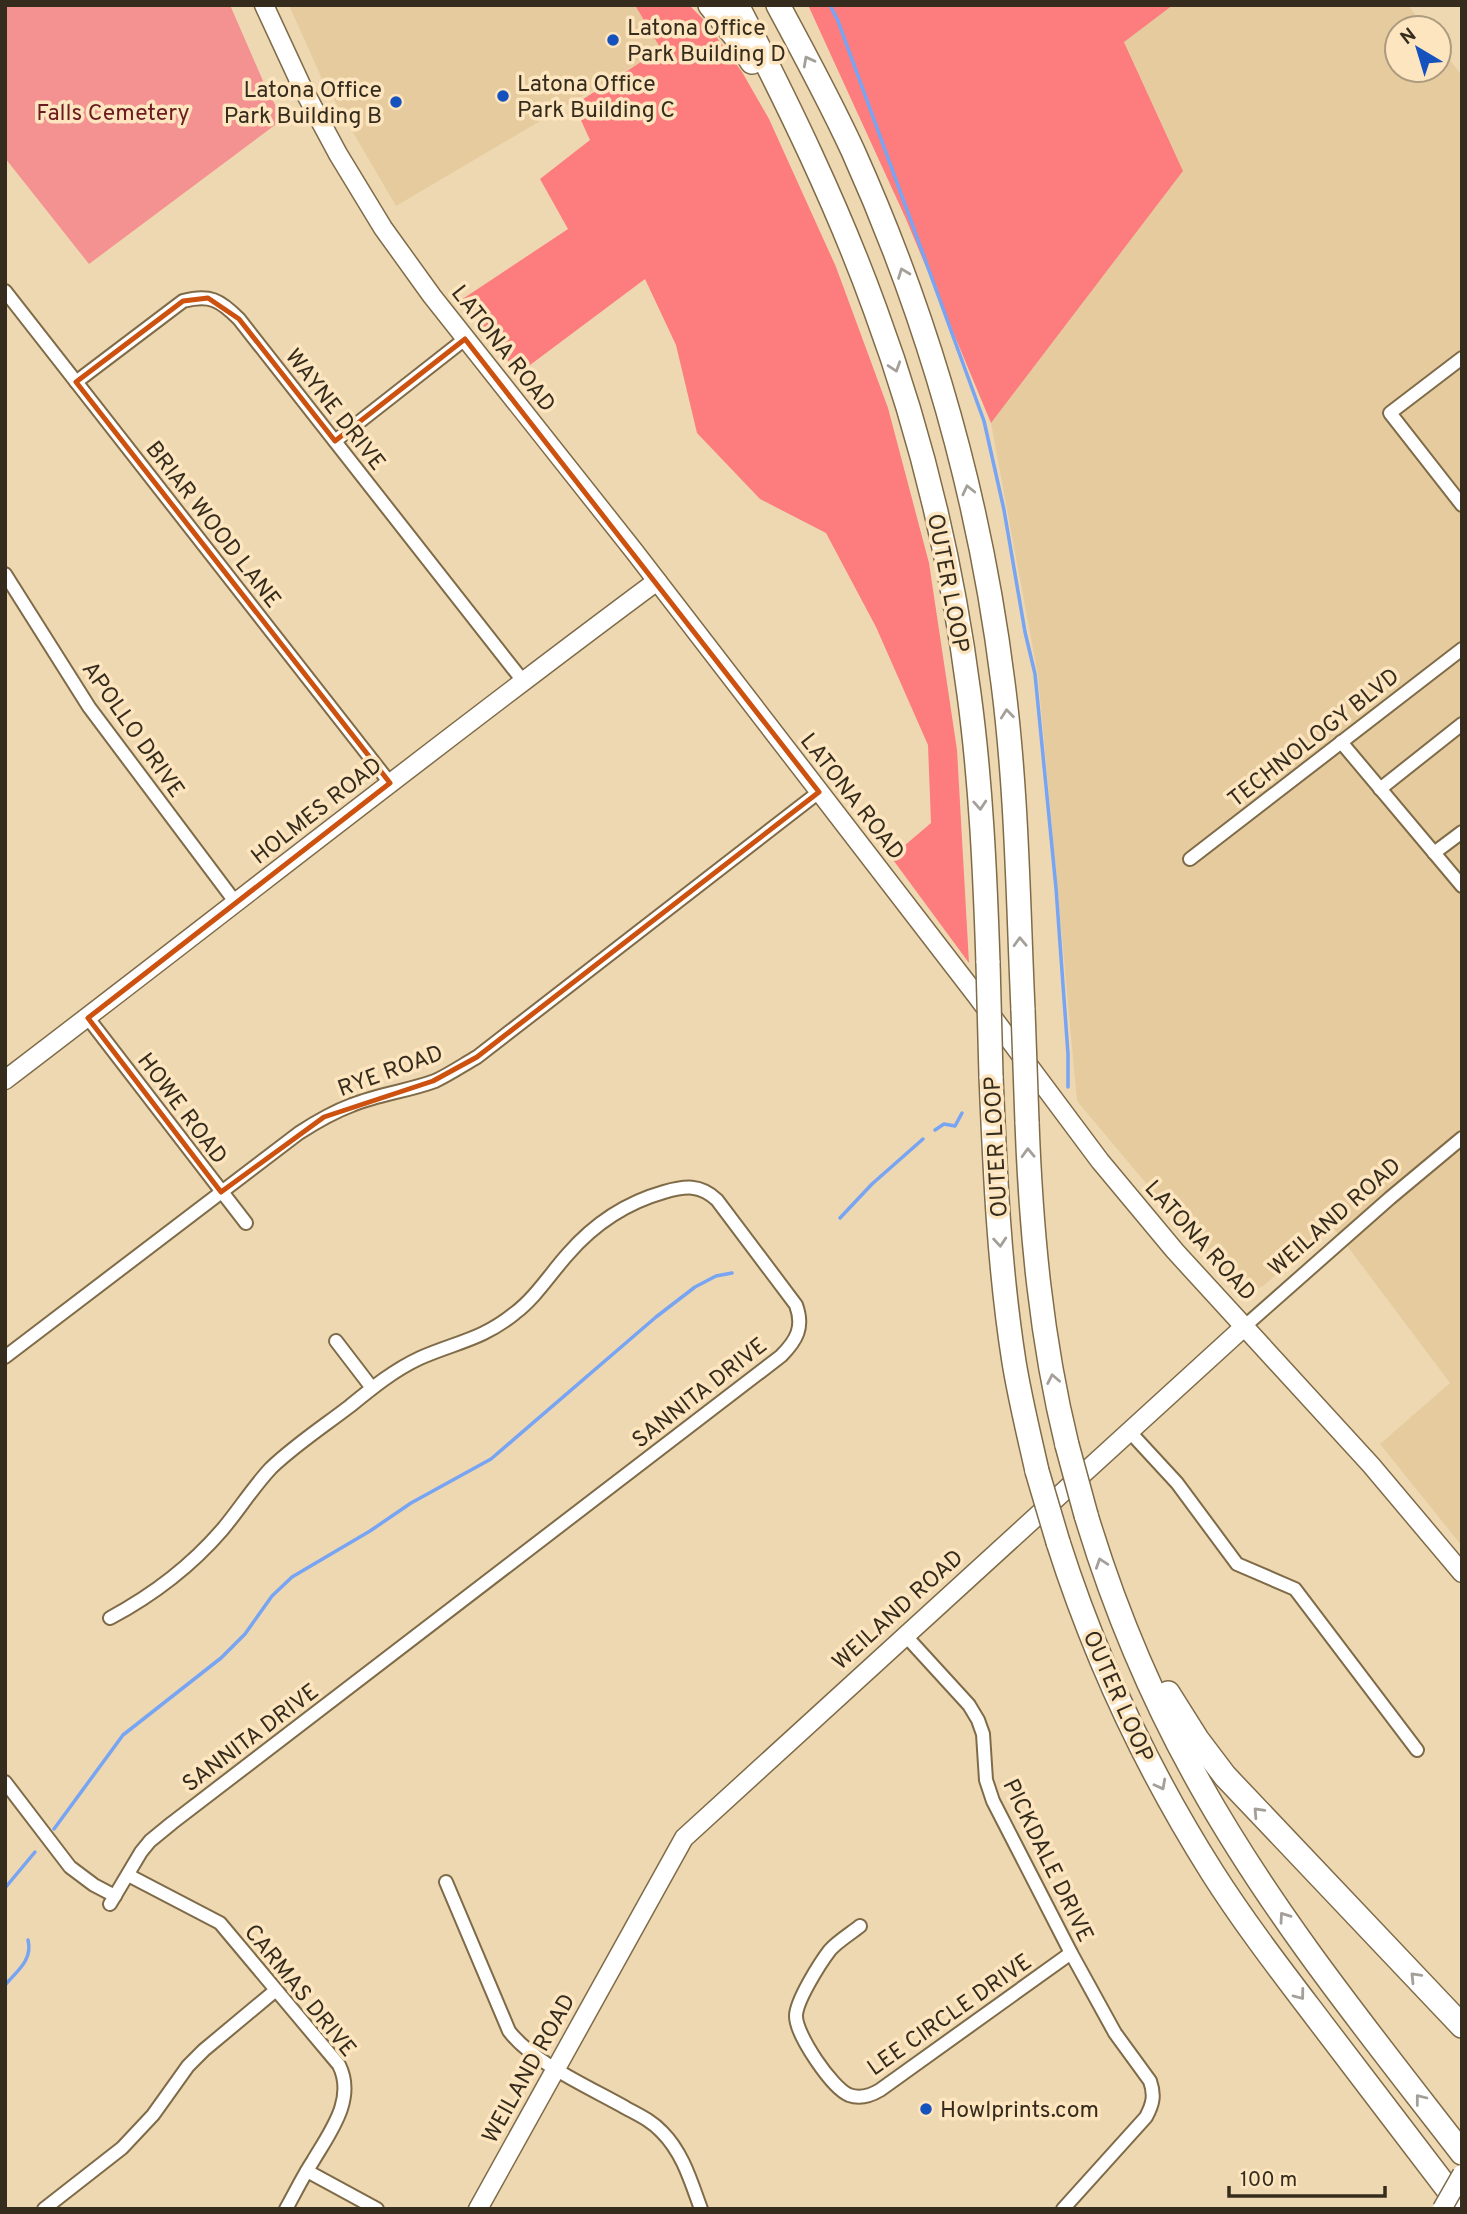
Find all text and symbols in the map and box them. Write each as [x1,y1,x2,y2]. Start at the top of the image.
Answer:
north arrow [1383,14,1453,84]
place label: Latona Office Park Building D [627,15,786,70]
text: N [1396,24,1422,51]
marker: Latona Office Park Building D [605,32,621,48]
one-way arrow [803,56,817,69]
place label: Latona Office Park Building C [517,71,675,126]
place label: Latona Office Park Building B [224,77,382,132]
marker: Latona Office Park Building C [495,88,511,104]
marker: Latona Office Park Building B [388,94,404,110]
park label: Falls Cemetery [36,100,190,129]
one-way arrow [897,267,911,279]
street label: LATONA ROAD [443,280,561,419]
street label: WAYNE DRIVE [277,344,391,477]
one-way arrow [887,360,901,372]
street label: BRIAR WOOD LANE [138,436,286,615]
one-way arrow [962,485,976,497]
street label: OUTER LOOP [919,511,974,656]
street label: APOLLO DRIVE [74,657,190,804]
street label: TECHNOLOGY BLVD [1223,663,1406,815]
one-way arrow [1000,709,1015,720]
street label: LATONA ROAD [792,728,910,867]
street label: HOLMES ROAD [246,752,389,872]
one-way arrow [972,800,987,811]
one-way arrow [1012,936,1027,947]
street label: RYE ROAD [334,1040,448,1105]
street label: HOWE ROAD [130,1048,232,1171]
street label: OUTER LOOP [979,1076,1016,1218]
one-way arrow [1020,1147,1035,1158]
street label: WEILAND ROAD [1263,1152,1408,1284]
street label: LATONA ROAD [1137,1175,1261,1308]
one-way arrow [992,1237,1007,1248]
street label: SANNITA DRIVE [627,1332,774,1456]
one-way arrow [1046,1373,1061,1385]
street label: WEILAND ROAD [827,1544,970,1677]
one-way arrow [1095,1558,1109,1570]
street label: OUTER LOOP [1075,1627,1159,1767]
street label: SANNITA DRIVE [177,1678,326,1800]
street label: PICKDALE DRIVE [995,1775,1099,1948]
one-way arrow [1152,1778,1166,1790]
one-way arrow [1254,1807,1266,1820]
one-way arrow [1280,1912,1292,1925]
street label: CARMAS DRIVE [237,1919,362,2064]
street label: LEE CIRCLE DRIVE [863,1948,1038,2084]
one-way arrow [1410,1972,1423,1985]
one-way arrow [1291,1987,1304,1999]
street label: WEILAND ROAD [477,1989,583,2149]
one-way arrow [1415,2094,1428,2107]
place label: Howlprints.com [940,2097,1099,2126]
marker: Howlprints.com [918,2101,934,2117]
scale bar [1229,2154,1385,2198]
text: 100 m [1240,2167,1297,2194]

